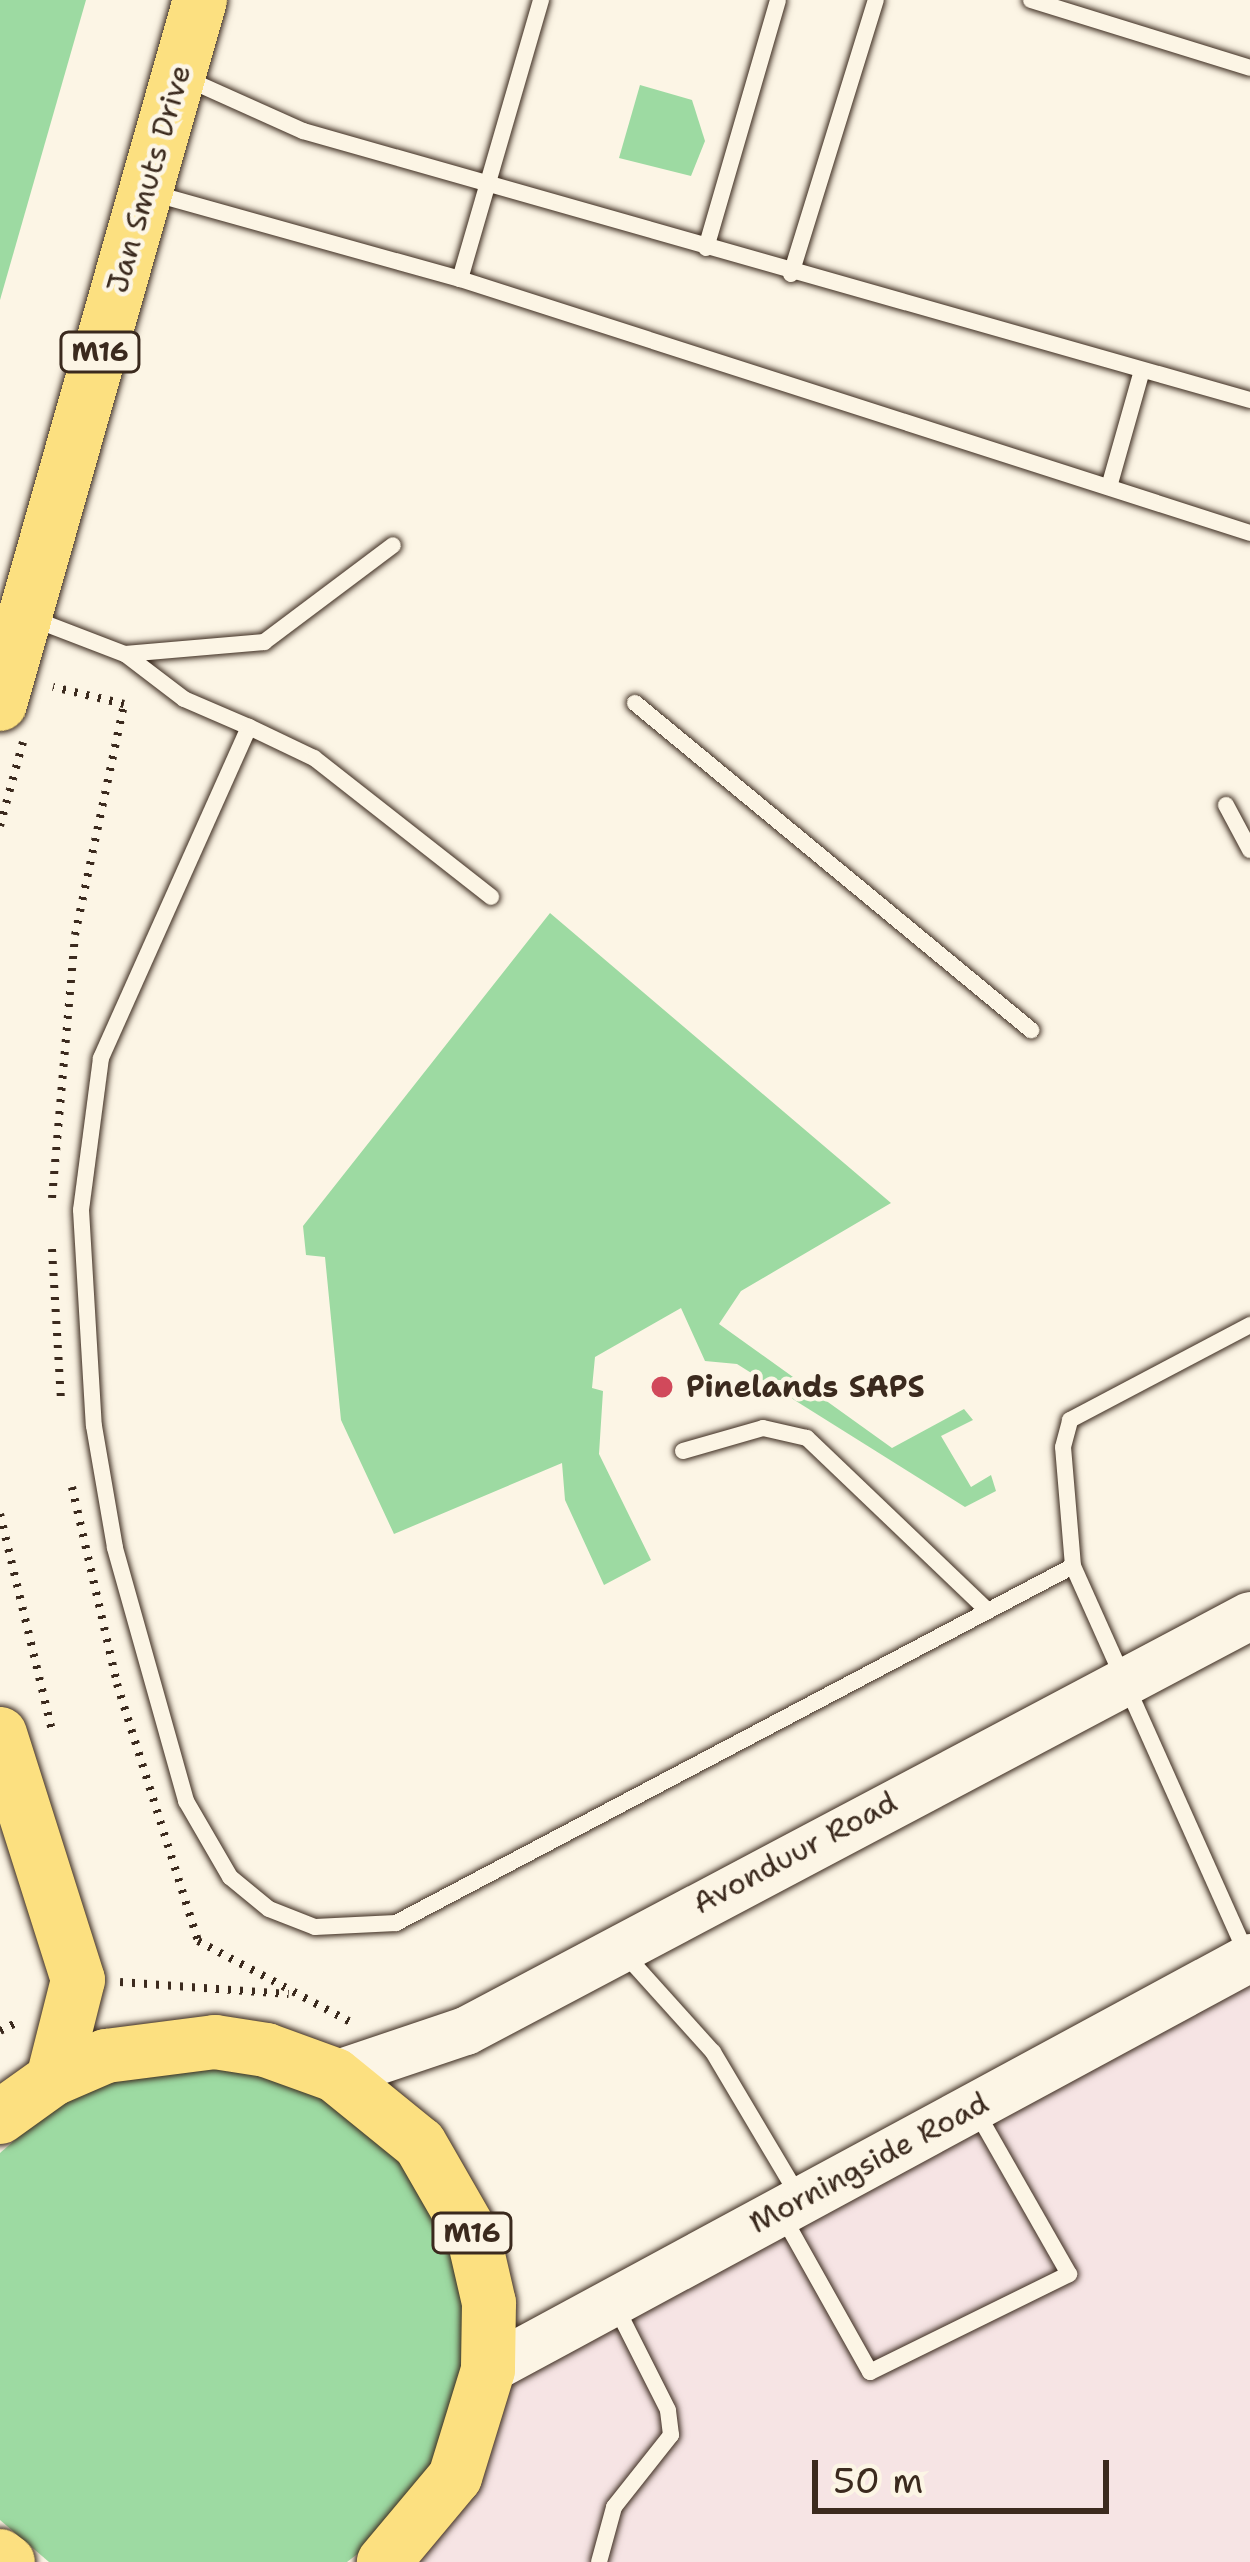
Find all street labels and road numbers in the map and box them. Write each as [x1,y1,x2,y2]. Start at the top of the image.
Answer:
street label: Jan Smuts Drive [99,61,199,297]
road number: M16 [58,331,142,373]
street label: Avonduur Road [687,1784,903,1922]
street label: Morningside Road [743,2085,995,2241]
road number: M16 [430,2212,514,2254]

